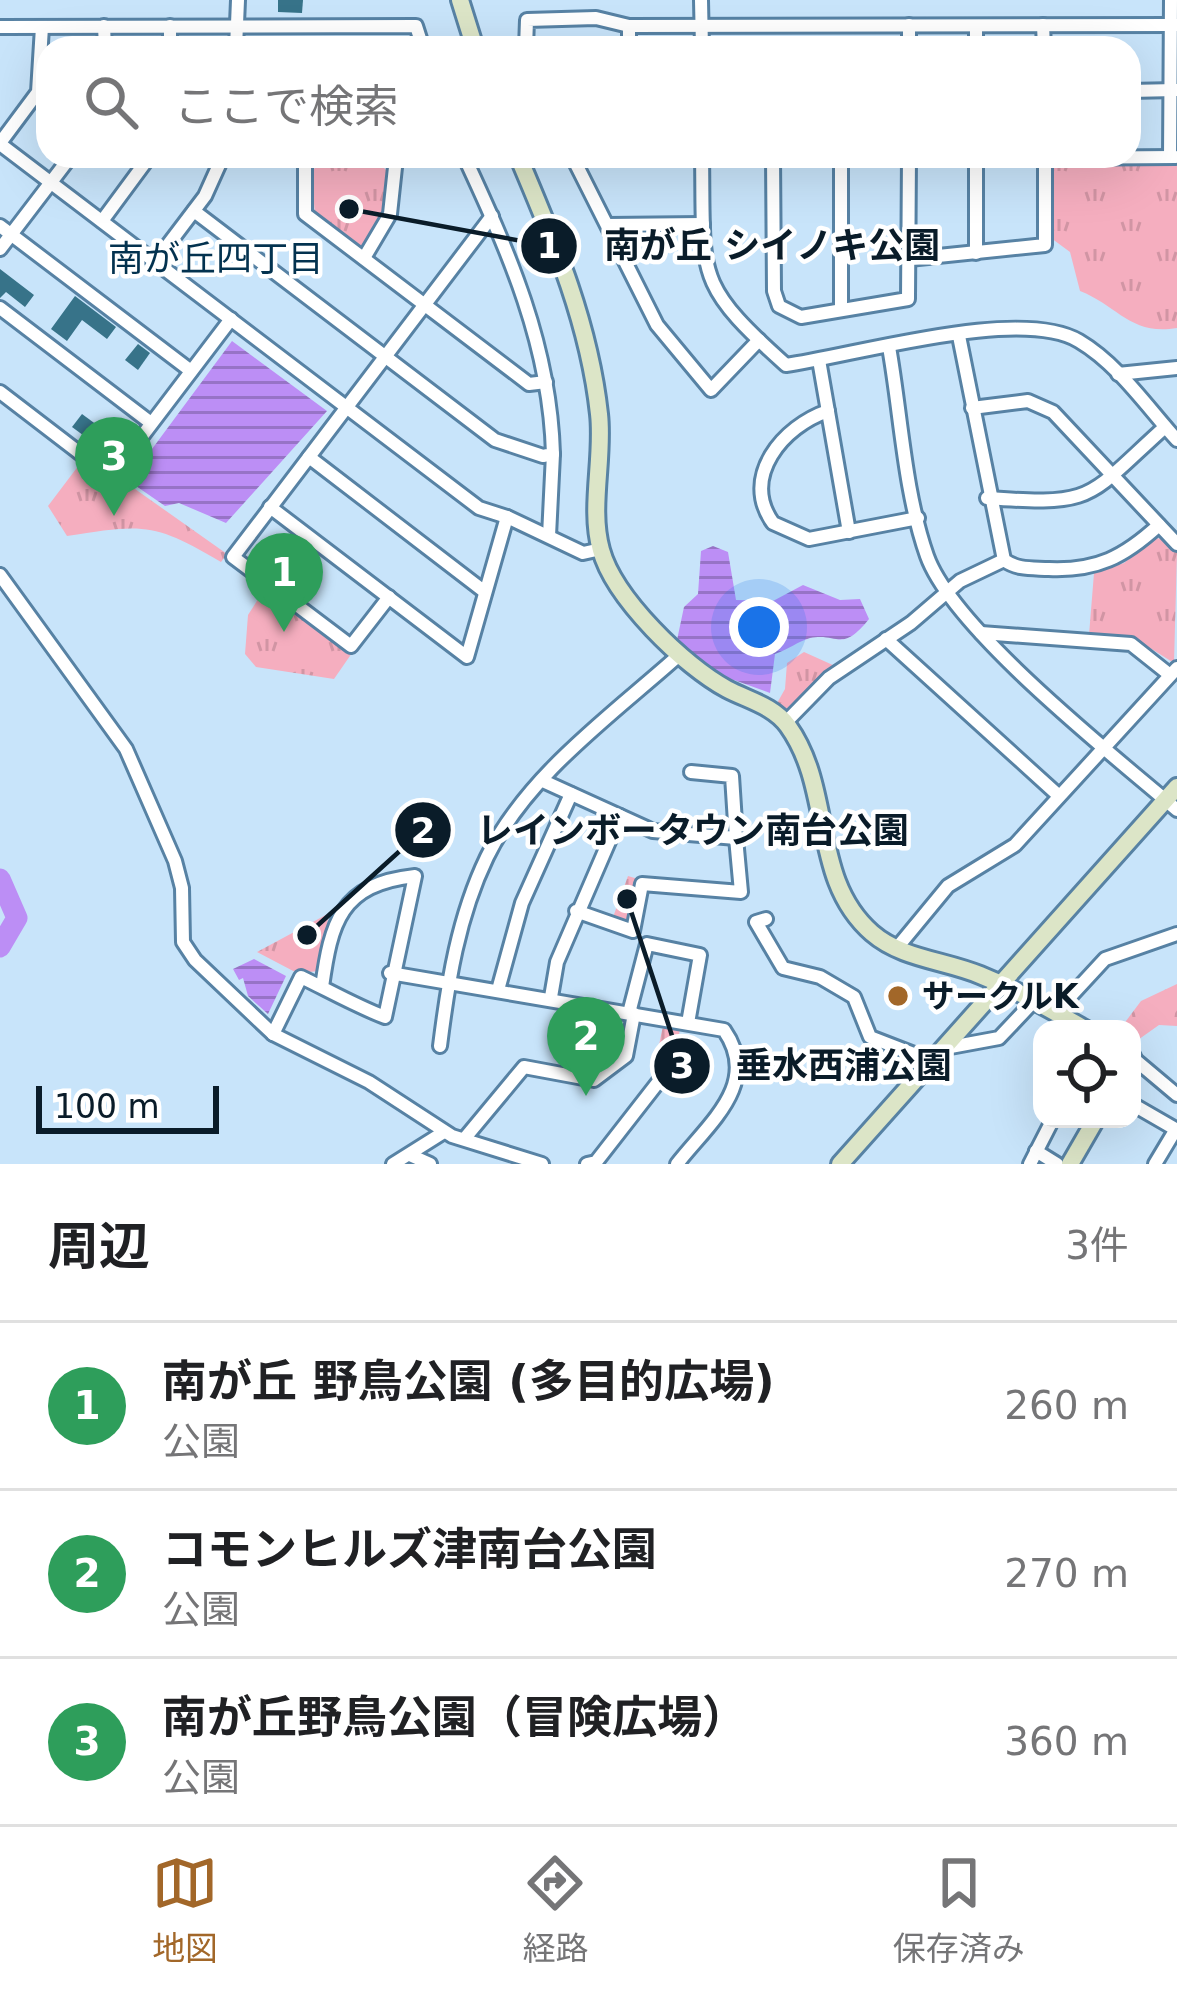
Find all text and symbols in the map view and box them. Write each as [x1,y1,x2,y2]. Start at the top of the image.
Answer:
search box [36,36,1141,168]
icon: search [78,69,144,135]
text: ここで検索 [174,80,399,133]
callout: 南が丘 シイノキ公園 [519,210,964,282]
text: 1 [536,225,562,266]
text: 南が丘 シイノキ公園 [604,225,940,266]
district label: 南が丘四丁目 [108,238,324,279]
pin: 3 [75,417,153,516]
pin: 1 [245,533,323,632]
your location [729,597,789,657]
callout: レインボータウン南台公園 [393,794,933,866]
text: 2 [410,810,436,851]
text: レインボータウン南台公園 [477,810,909,851]
place label: サークルK [922,977,1080,1016]
marker: サークルK [885,983,911,1009]
pin: 2 [547,997,625,1096]
map controls [1033,1020,1141,1128]
button: locate [1033,1020,1141,1128]
callout: 垂水西浦公園 [652,1030,976,1102]
text: 3 [669,1045,695,1086]
text: 垂水西浦公園 [736,1045,952,1086]
scale bar [36,1080,219,1133]
text: 100 m [54,1087,160,1126]
text: 周辺 [48,1217,150,1276]
text: 3件 [1065,1223,1129,1268]
text: 南が丘 野鳥公園 (多目的広場) [162,1355,774,1408]
text: 1 [73,1383,101,1428]
text: 260 m [1004,1383,1129,1428]
text: 公園 [162,1419,240,1464]
text: コモンヒルズ津南台公園 [162,1523,657,1576]
text: 2 [73,1551,101,1596]
text: 270 m [1004,1551,1129,1596]
text: 公園 [162,1587,240,1632]
text: 南が丘野鳥公園（冒険広場） [162,1691,747,1744]
text: 3 [73,1719,101,1764]
text: 360 m [1004,1719,1129,1764]
text: 公園 [162,1755,240,1800]
tab: 地図 [152,1850,218,1970]
tab: 経路 [522,1850,588,1970]
tab: 保存済み [893,1850,1025,1970]

